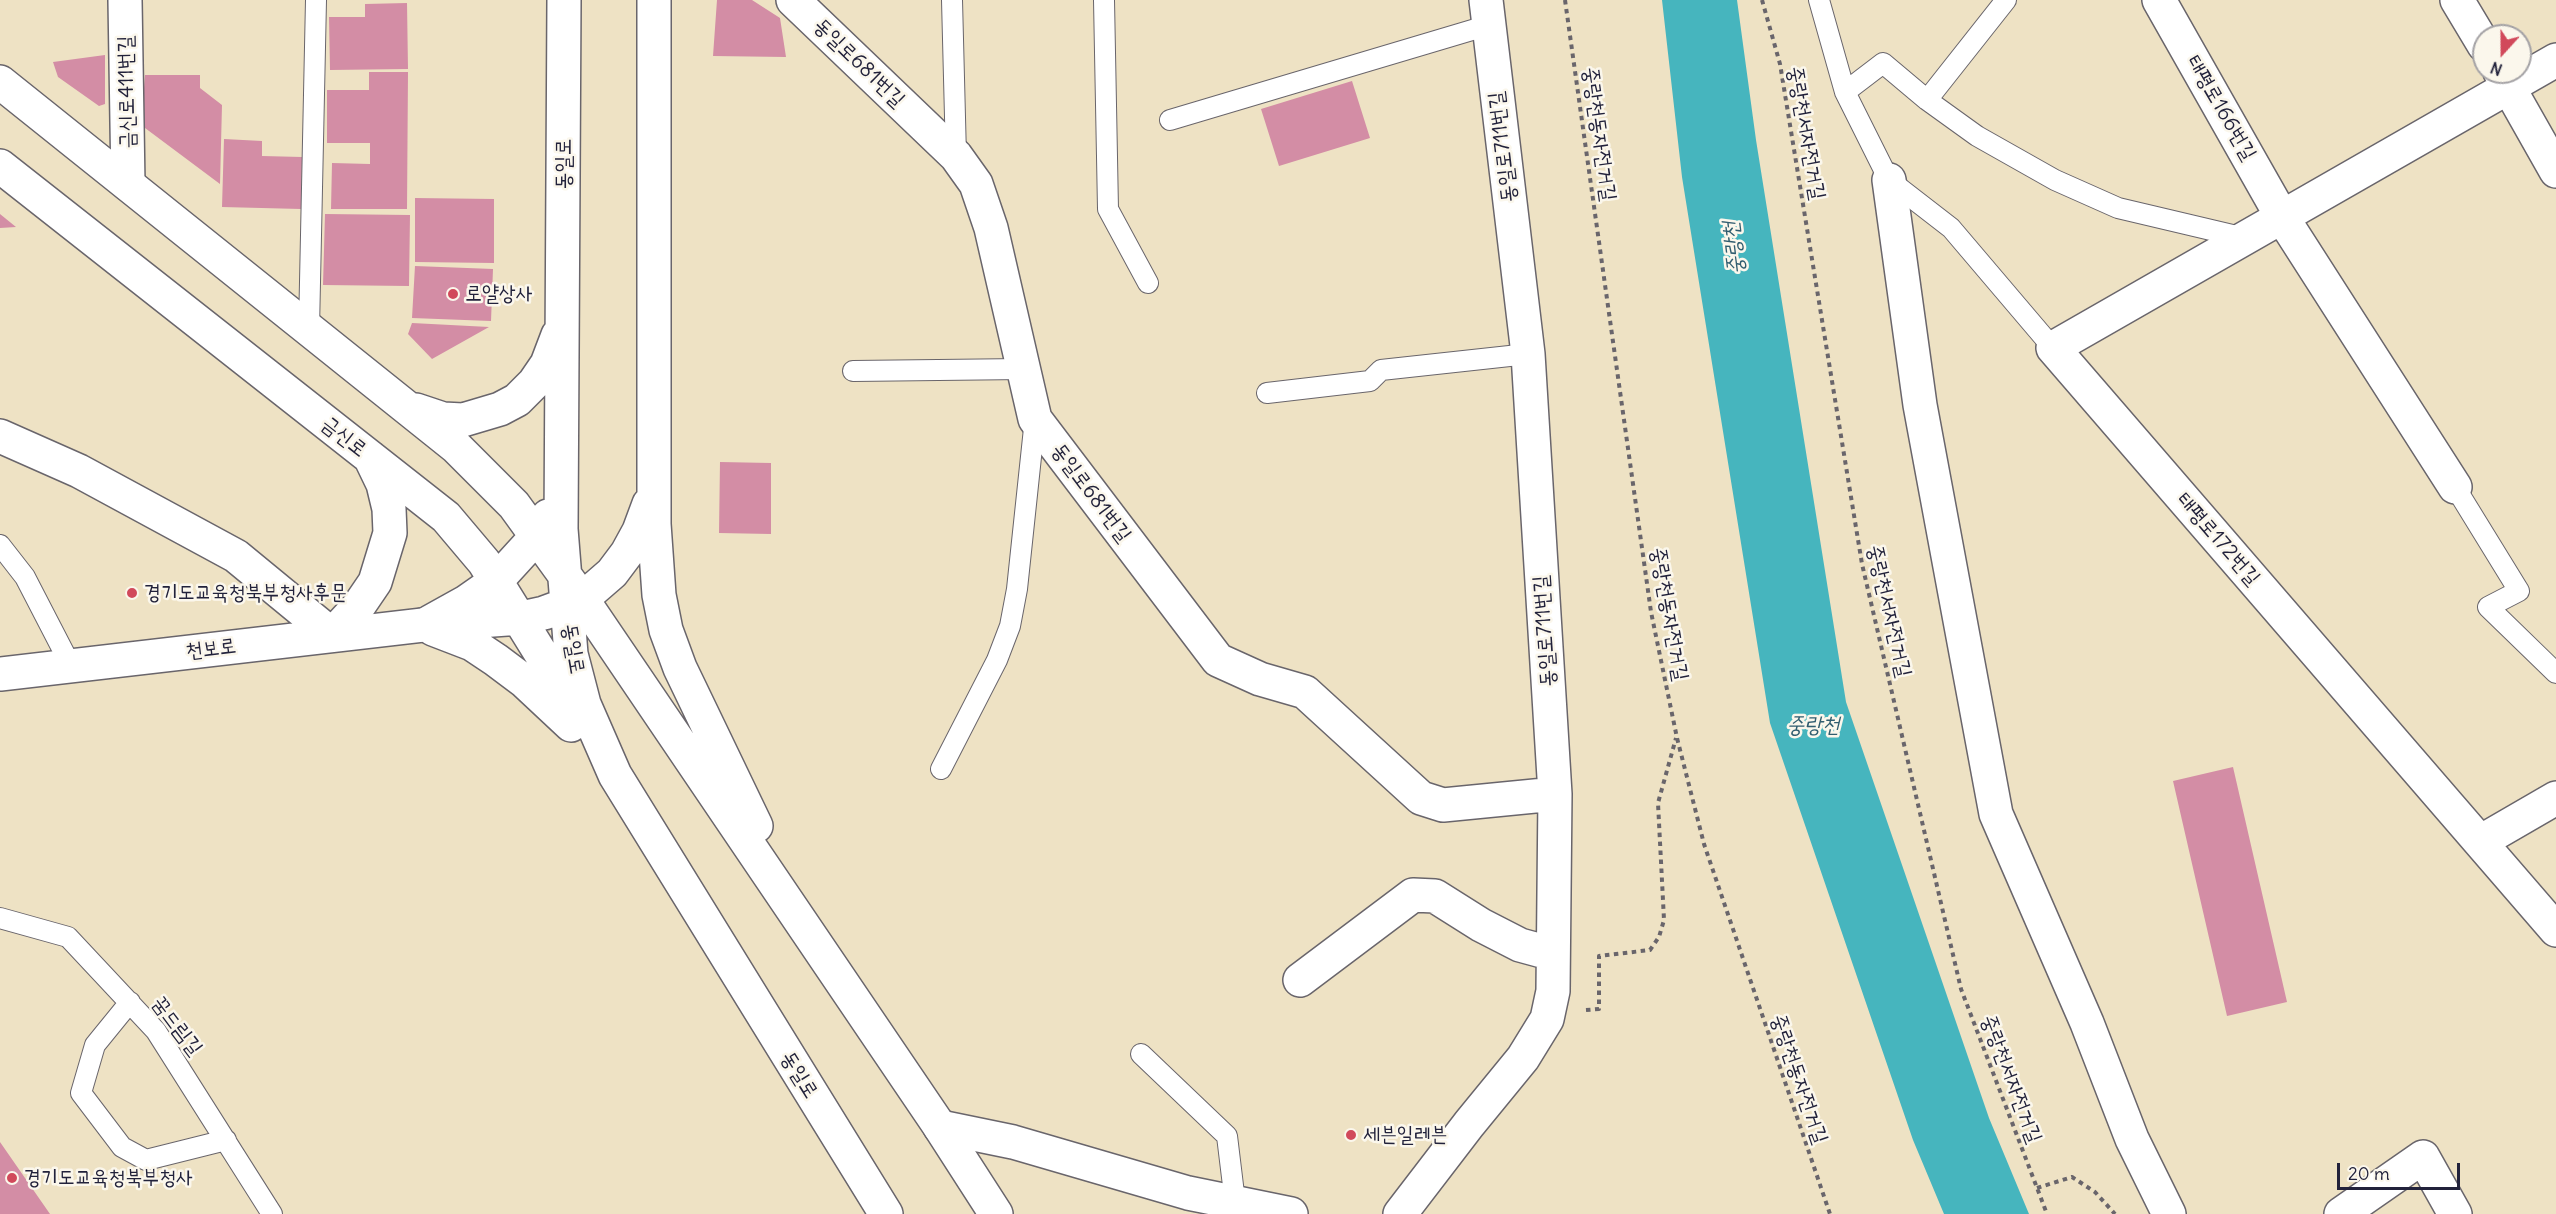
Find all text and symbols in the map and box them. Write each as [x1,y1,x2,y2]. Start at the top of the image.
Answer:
street label: 동일로681번길 [808,13,910,113]
north arrow [2472,24,2532,84]
street label: 금신로411번길 [113,35,141,149]
street label: 태평로166번길 [2181,51,2261,165]
text: N [2488,58,2505,80]
street label: 중랑천서자전거길 [1782,64,1830,202]
street label: 중랑천동자전거길 [1577,65,1621,203]
street label: 동일로711번길 [1484,90,1522,204]
street label: 동일로 [551,139,577,189]
water label: 중랑천 [1718,220,1750,276]
place label: 로얄상사 [465,281,533,307]
marker: 로얄상사 [446,287,460,301]
street label: 금신로 [316,411,372,463]
street label: 동일로681번길 [1046,439,1136,547]
street label: 태평로172번길 [2171,487,2265,591]
street label: 중랑천서자전거길 [1862,542,1916,680]
street label: 중랑천동자전거길 [1645,545,1693,683]
street label: 동일로711번길 [1529,575,1561,687]
place label: 경기도교육청북부청사후문 [144,580,347,606]
marker: 경기도교육청북부청사후문 [125,586,139,600]
street label: 동일로 [556,622,590,676]
street label: 천보로 [184,633,238,665]
water label: 중랑천 [1786,713,1840,739]
street label: 꿈드림길 [147,991,207,1061]
street label: 중랑천동자전거길 [1765,1011,1833,1147]
street label: 중랑천서자전거길 [1975,1011,2047,1147]
street label: 동일로 [775,1047,823,1103]
place label: 세븐일레븐 [1363,1122,1447,1148]
marker: 세븐일레븐 [1344,1128,1358,1142]
scale bar [2340,1151,2463,1189]
text: 20 m [2348,1162,2390,1185]
place label: 경기도교육청북부청사 [24,1165,193,1191]
marker: 경기도교육청북부청사 [5,1171,19,1185]

